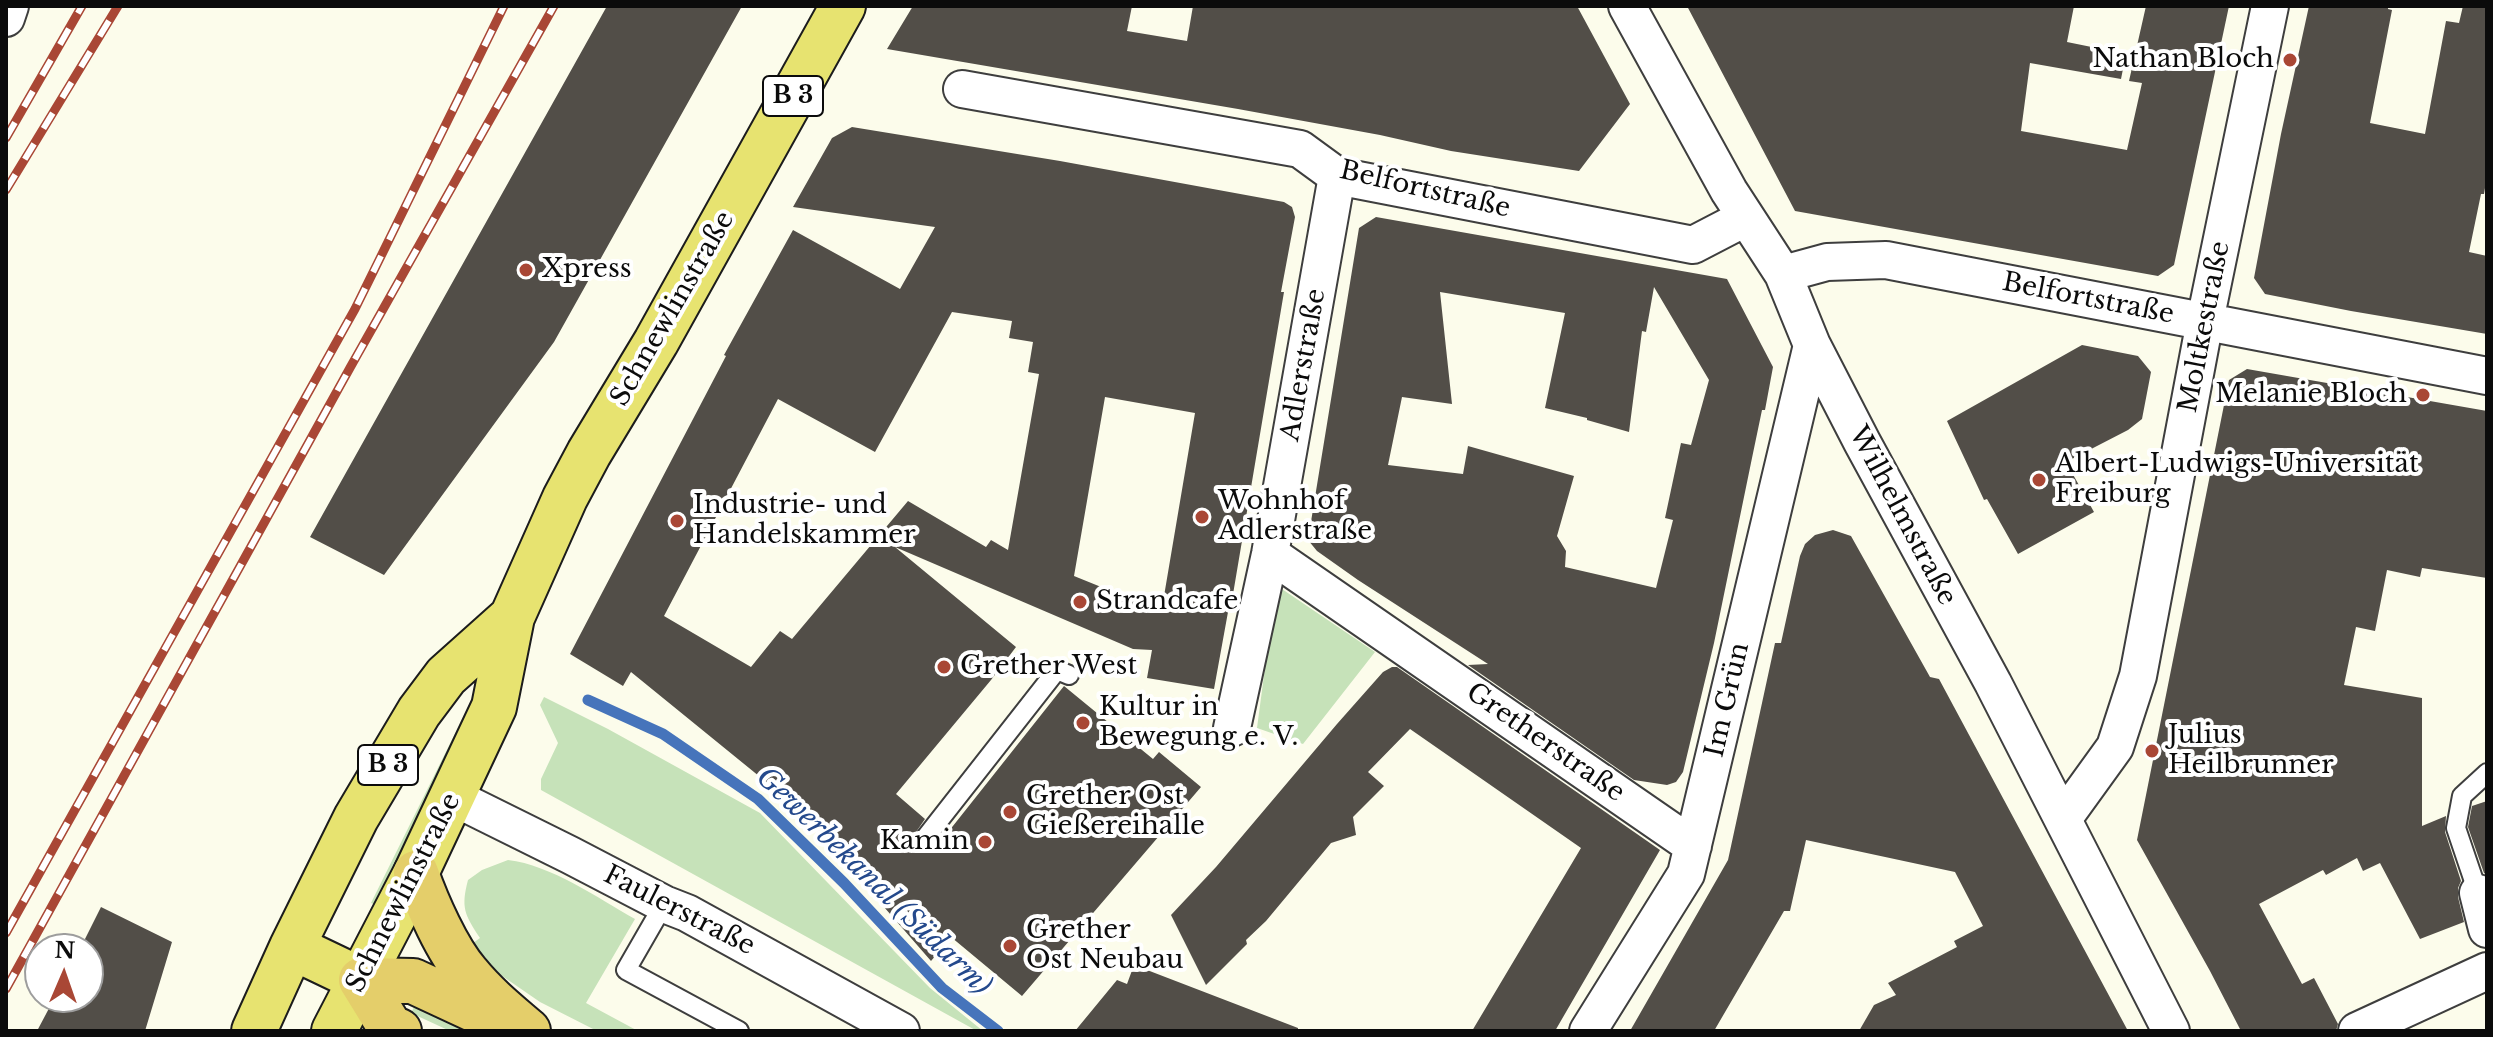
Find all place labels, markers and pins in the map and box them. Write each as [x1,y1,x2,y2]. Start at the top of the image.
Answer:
place label: Nathan Bloch [2092,44,2274,76]
marker: Nathan Bloch [2281,51,2299,69]
place label: Xpress [542,254,632,286]
marker: Xpress [517,261,535,279]
place label: Melanie Bloch [2215,379,2407,411]
marker: Melanie Bloch [2414,386,2432,404]
place label: Albert-Ludwigs-Universität Freiburg [2055,449,2419,510]
marker: Albert-Ludwigs-Universität Freiburg [2030,471,2048,489]
place label: Wohnhof Adlerstraße [1218,486,1372,548]
place label: Industrie- und Handelskammer [693,490,916,552]
marker: Wohnhof Adlerstraße [1193,508,1211,526]
marker: Industrie- und Handelskammer [668,512,686,530]
place label: Strandcafe [1096,586,1238,618]
marker: Strandcafe [1071,593,1089,611]
place label: Grether West [960,651,1137,683]
marker: Grether West [935,658,953,676]
place label: Kultur in Bewegung e. V. [1099,692,1298,754]
marker: Kultur in Bewegung e. V. [1074,714,1092,732]
place label: Julius Heilbrunner [2168,720,2334,782]
marker: Julius Heilbrunner [2143,742,2161,760]
place label: Grether Ost Gießereihalle [1026,781,1205,842]
marker: Grether Ost Gießereihalle [1001,803,1019,821]
place label: Kamin [880,826,969,858]
marker: Kamin [976,833,994,851]
place label: Grether Ost Neubau [1026,915,1183,976]
marker: Grether Ost Neubau [1001,937,1019,955]

